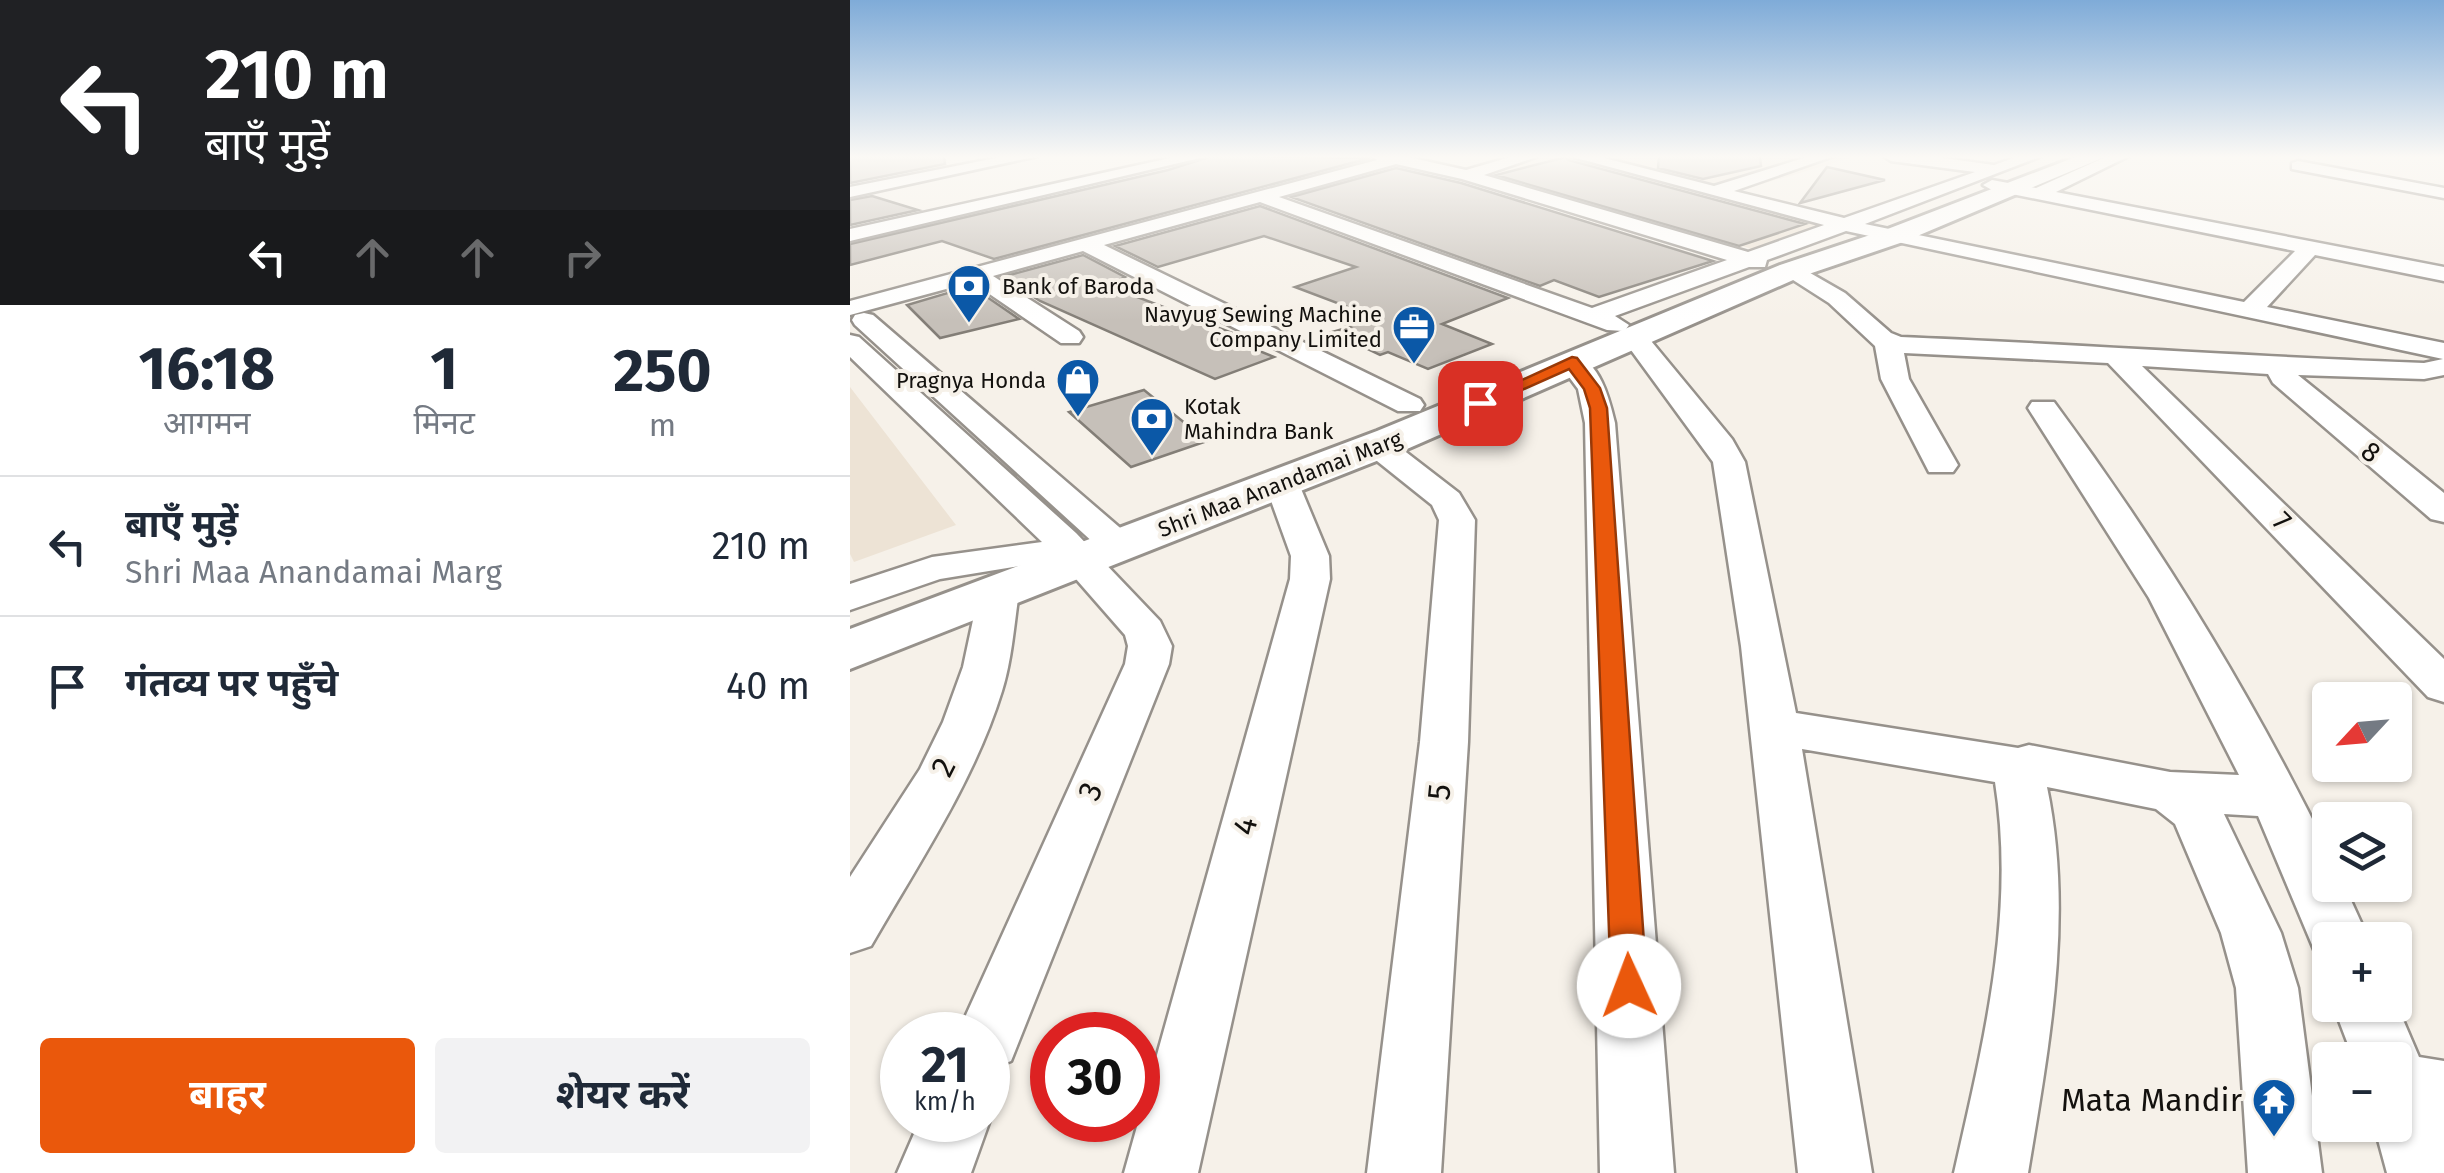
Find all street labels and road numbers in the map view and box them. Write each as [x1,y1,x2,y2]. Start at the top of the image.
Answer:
street label: Shri Maa Anandamai Marg [1154,425,1406,543]
street label: 8 [2355,434,2387,470]
street label: 7 [2266,505,2298,537]
street label: 2 [922,751,964,783]
street label: 3 [1069,776,1111,806]
street label: 5 [1419,782,1459,802]
street label: 4 [1225,813,1265,839]

